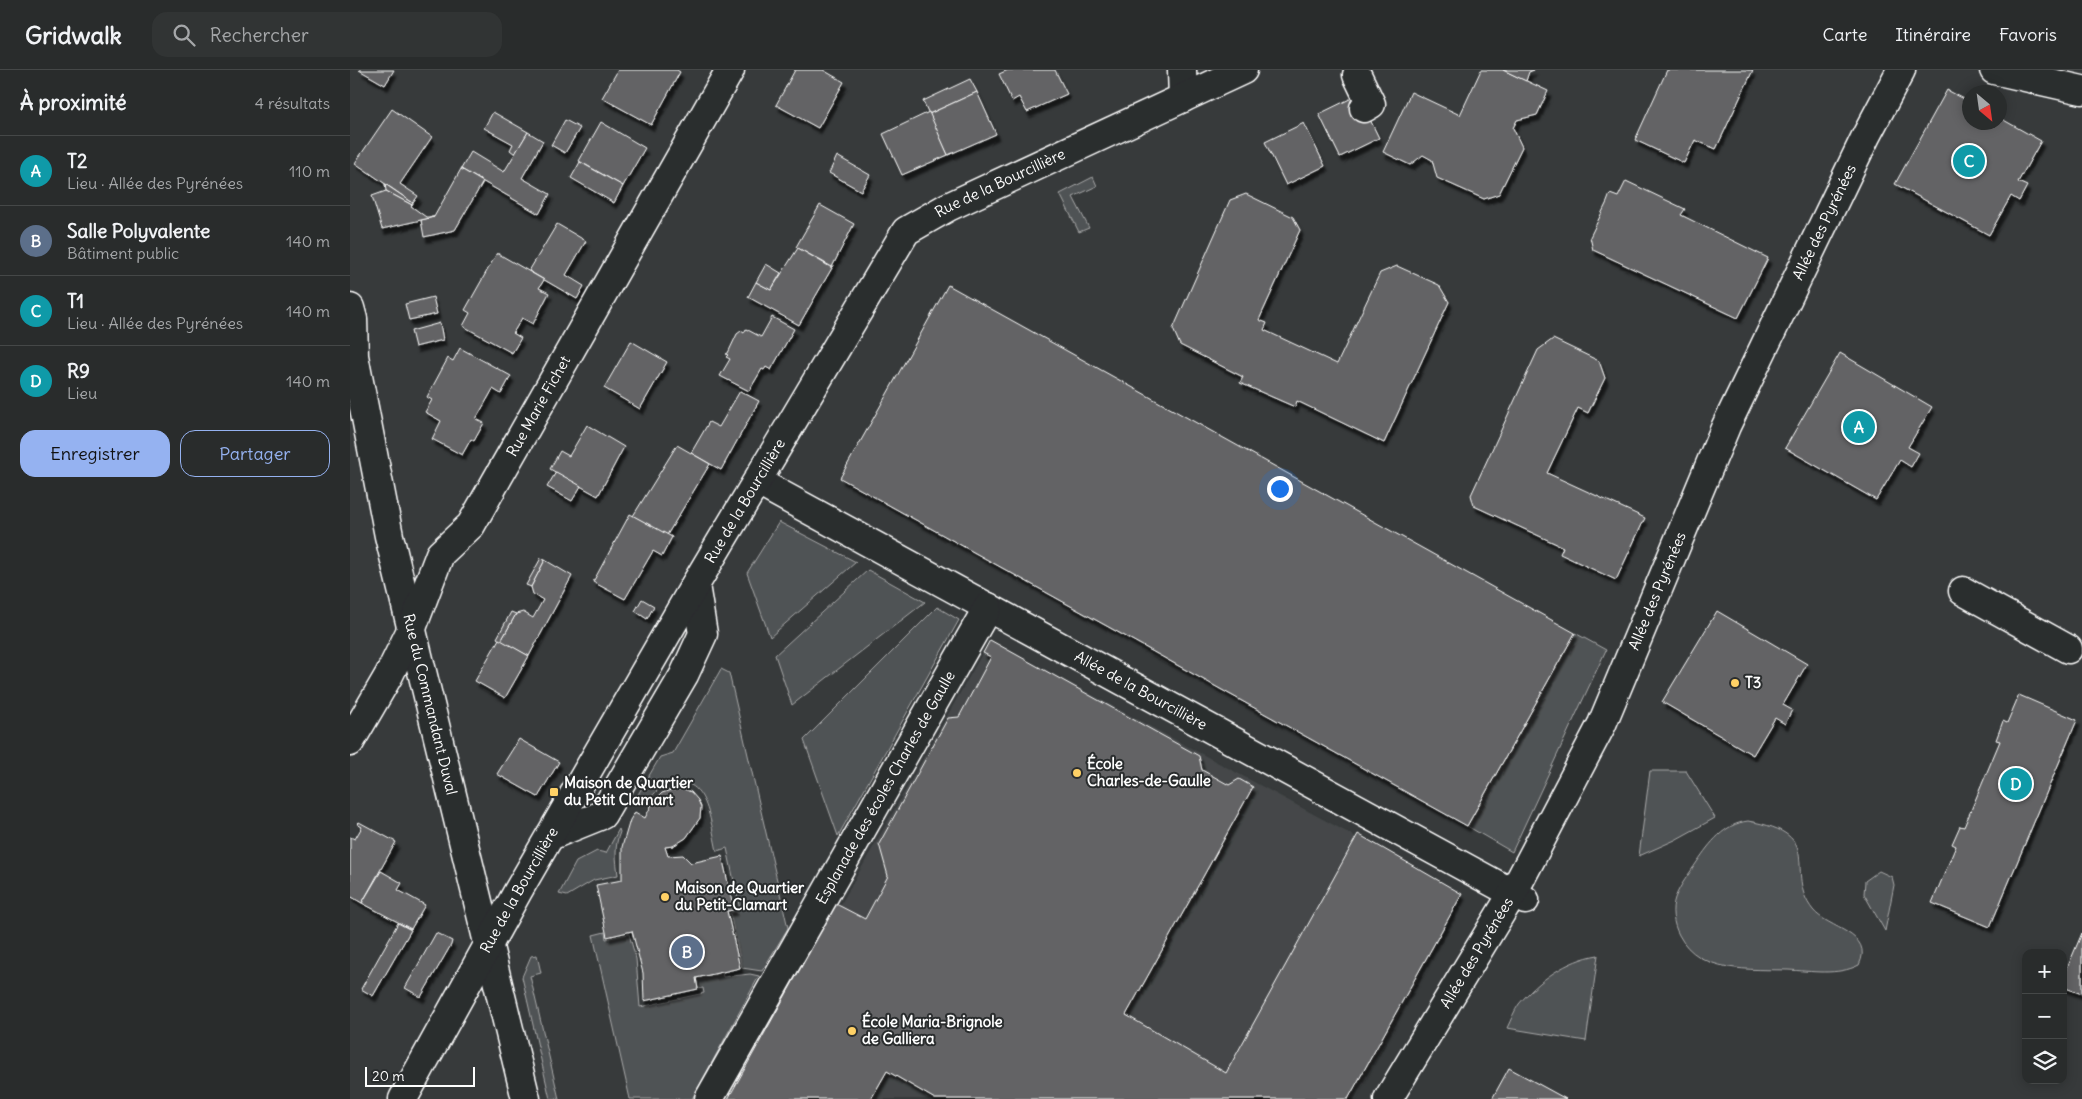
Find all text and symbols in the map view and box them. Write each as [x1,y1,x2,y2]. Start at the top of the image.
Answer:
search box [152,12,502,57]
text: Gridwalk [25,20,122,50]
icon: search [170,21,198,49]
text: Rechercher [210,23,309,47]
text: Carte [1822,23,1867,46]
text: Itinéraire [1895,23,1971,46]
text: Favoris [1999,23,2057,46]
north arrow [1962,85,2007,130]
text: À proximité [20,89,127,116]
text: 4 résultats [255,93,330,113]
pin: C [1953,142,1985,180]
street label: Rue de la Bourcillière [931,144,1068,222]
text: T2 [67,149,87,173]
text: A [31,161,41,181]
text: 110 m [289,161,330,181]
street label: Allée des Pyrénées [1788,161,1860,283]
text: Lieu · Allée des Pyrénées [67,173,243,193]
text: Salle Polyvalente [67,219,210,243]
text: B [31,231,41,251]
text: 140 m [286,231,330,251]
text: Bâtiment public [67,243,179,263]
text: T1 [67,289,84,313]
text: C [31,301,41,321]
text: 140 m [286,301,330,321]
text: Lieu · Allée des Pyrénées [67,313,243,333]
street label: Rue Marie Fichet [502,352,574,460]
text: R9 [67,359,90,383]
text: D [30,371,42,391]
text: 140 m [286,371,330,391]
text: Lieu [67,383,97,403]
pin: A [1843,408,1875,446]
button: Enregistrer [20,430,170,477]
button: Partager [180,430,330,477]
street label: Rue de la Bourcillière [700,435,789,566]
your location [1267,476,1293,502]
street label: Allée des Pyrénées [1624,529,1690,653]
street label: Rue du Commandant Duval [399,612,462,797]
street label: Allée de la Bourcillière [1071,646,1211,734]
street label: Esplanade des écoles Charles de Gaulle [811,667,959,907]
place label: T3 [1745,673,1761,692]
marker: T3 [1729,677,1741,689]
place label: École Charles-de-Gaulle [1087,753,1211,790]
pin: D [2000,765,2032,803]
marker: École Charles-de-Gaulle [1071,767,1083,779]
place label: Maison de Quartier du Petit Clamart [564,773,694,809]
marker: Maison de Quartier du Petit Clamart [548,786,560,798]
street label: Rue de la Bourcillière [476,823,562,956]
place label: Maison de Quartier du Petit-Clamart [675,878,805,914]
marker: Maison de Quartier du Petit-Clamart [659,891,671,903]
street label: Allée des Pyrénées [1435,893,1517,1012]
pin: B [671,933,703,971]
map controls [2022,949,2067,1084]
button: + [2022,949,2067,994]
button: − [2022,994,2067,1039]
place label: École Maria-Brignole de Galliera [862,1011,1003,1048]
marker: École Maria-Brignole de Galliera [846,1025,858,1037]
button: layers [2022,1039,2067,1084]
scale bar [365,1064,475,1087]
text: 20 m [372,1067,405,1085]

